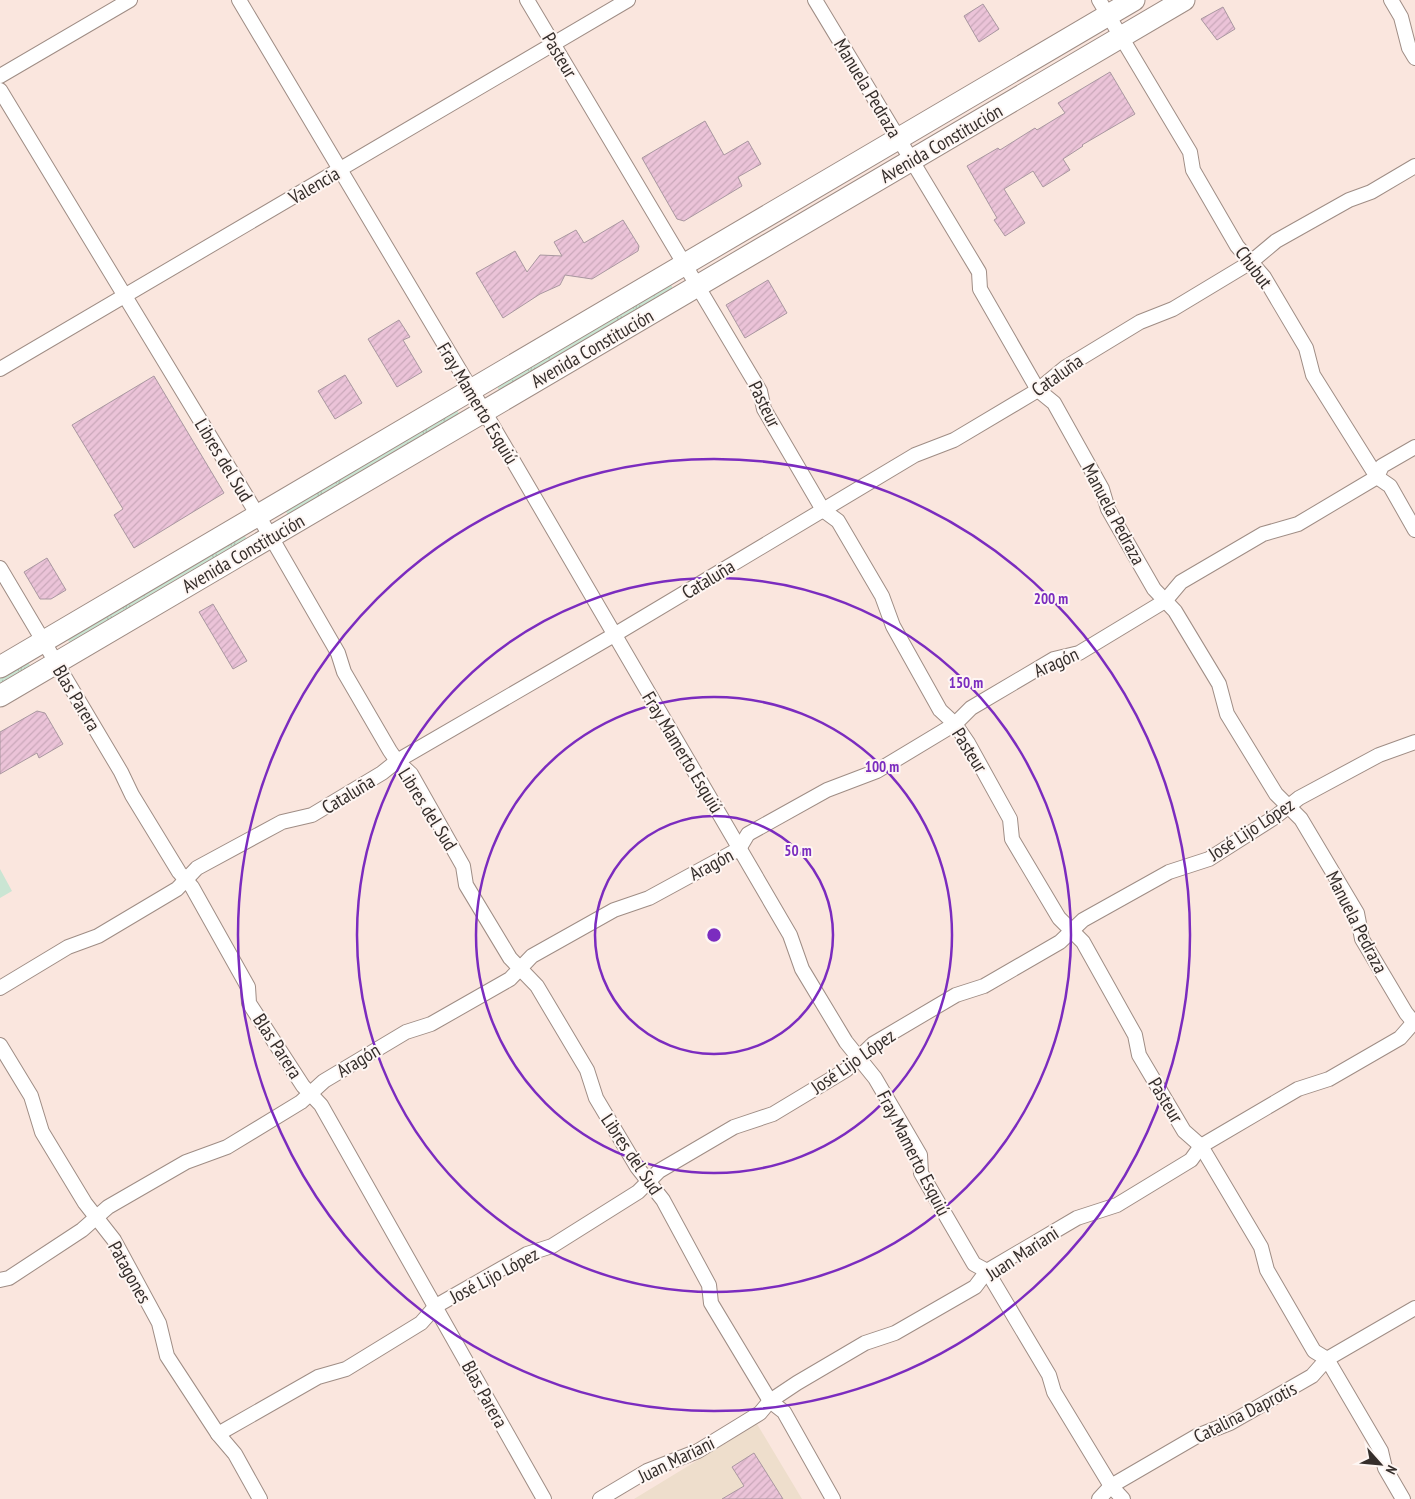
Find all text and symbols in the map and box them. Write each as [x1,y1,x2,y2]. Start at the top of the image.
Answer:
street label: Pasteur [537,28,583,83]
street label: Manuela Pedraza [829,34,907,142]
street label: Avenida Constitución [876,98,1006,188]
street label: Valencia [283,161,344,210]
street label: Chubut [1230,241,1278,294]
street label: Avenida Constitución [527,303,657,393]
street label: Fray Mamerto Esquiú [432,338,524,468]
street label: Cataluña [1027,349,1087,401]
street label: Pasteur [744,377,787,432]
street label: Libres del Sud [190,414,258,506]
street label: Manuela Pedraza [1077,459,1151,569]
street label: Avenida Constitución [178,508,308,598]
street label: Cataluña [677,554,739,604]
text: 200 m [1034,589,1068,608]
street label: Aragón [1030,642,1082,682]
street label: Blas Parera [48,661,106,735]
text: 150 m [949,673,983,692]
street label: Fray Mamerto Esquiú [637,687,729,817]
street label: Pasteur [947,723,993,778]
text: 100 m [865,757,899,776]
street label: Libres del Sud [393,763,463,855]
street label: Cataluña [317,769,379,819]
street label: José Lijo López [1203,792,1299,866]
text: 50 m [784,841,812,860]
street label: Aragón [685,842,737,886]
street label: Manuela Pedraza [1321,867,1393,977]
centre of rings [705,926,723,944]
street label: Blas Parera [248,1009,308,1083]
street label: José Lijo López [805,1023,900,1099]
street label: Aragón [332,1038,384,1082]
street label: Pasteur [1143,1073,1189,1128]
street label: Fray Mamerto Esquiú [872,1086,956,1220]
street label: Libres del Sud [596,1109,668,1199]
street label: Juan Mariani [980,1221,1063,1286]
street label: Patagones [103,1237,157,1307]
street label: José Lijo López [444,1241,543,1309]
street label: Blas Parera [457,1356,513,1432]
street label: Catalina Daprotis [1189,1376,1301,1448]
street label: Juan Mariani [633,1430,718,1488]
north arrow [1355,1439,1405,1489]
text: N [1382,1462,1401,1477]

